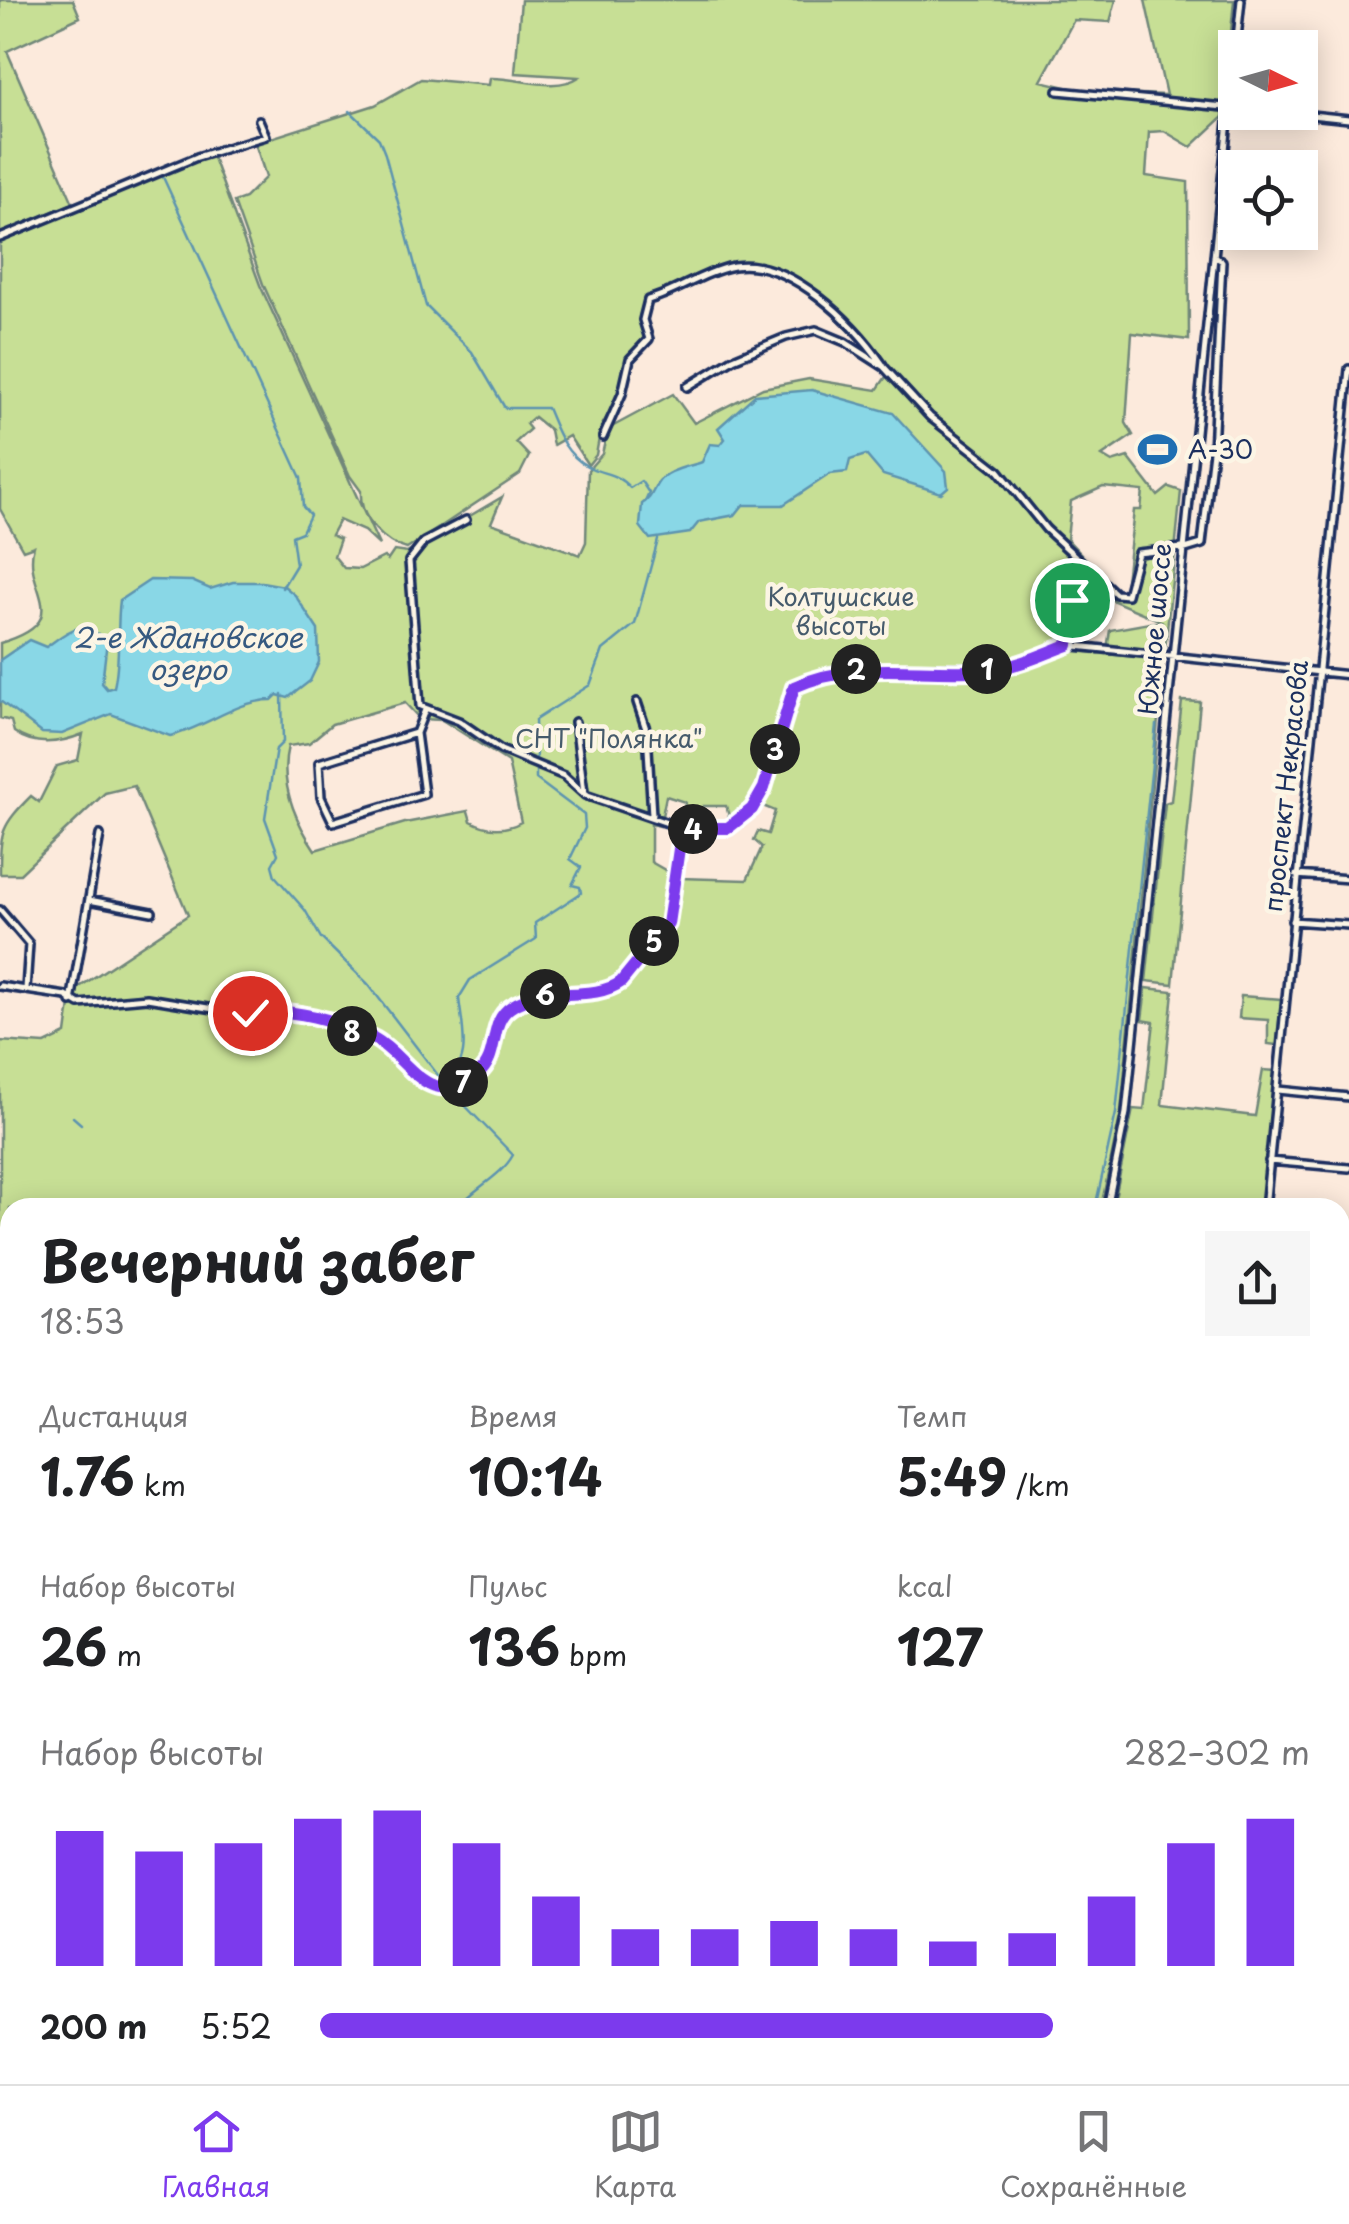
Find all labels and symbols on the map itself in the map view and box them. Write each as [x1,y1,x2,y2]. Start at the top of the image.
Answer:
north arrow [1218,30,1318,130]
sports icon: А-30 [1137,429,1179,471]
place label: А-30 [1188,430,1253,468]
street label: Южное шоссе [1128,542,1180,716]
pin [1030,558,1115,643]
park label: Колтушские высоты [767,577,915,644]
water label: 2-е Ждановское озеро [73,615,304,690]
pin: 2 [831,644,881,694]
pin: 1 [962,644,1012,694]
street label: проспект Некрасова [1253,658,1317,914]
park label: СНТ "Полянка" [515,719,703,757]
pin: 3 [750,724,800,774]
pin: 4 [668,804,718,854]
pin: 5 [629,916,679,966]
pin: 6 [520,969,570,1019]
pin [208,971,293,1056]
pin: 8 [327,1006,377,1056]
pin: 7 [438,1057,488,1107]

